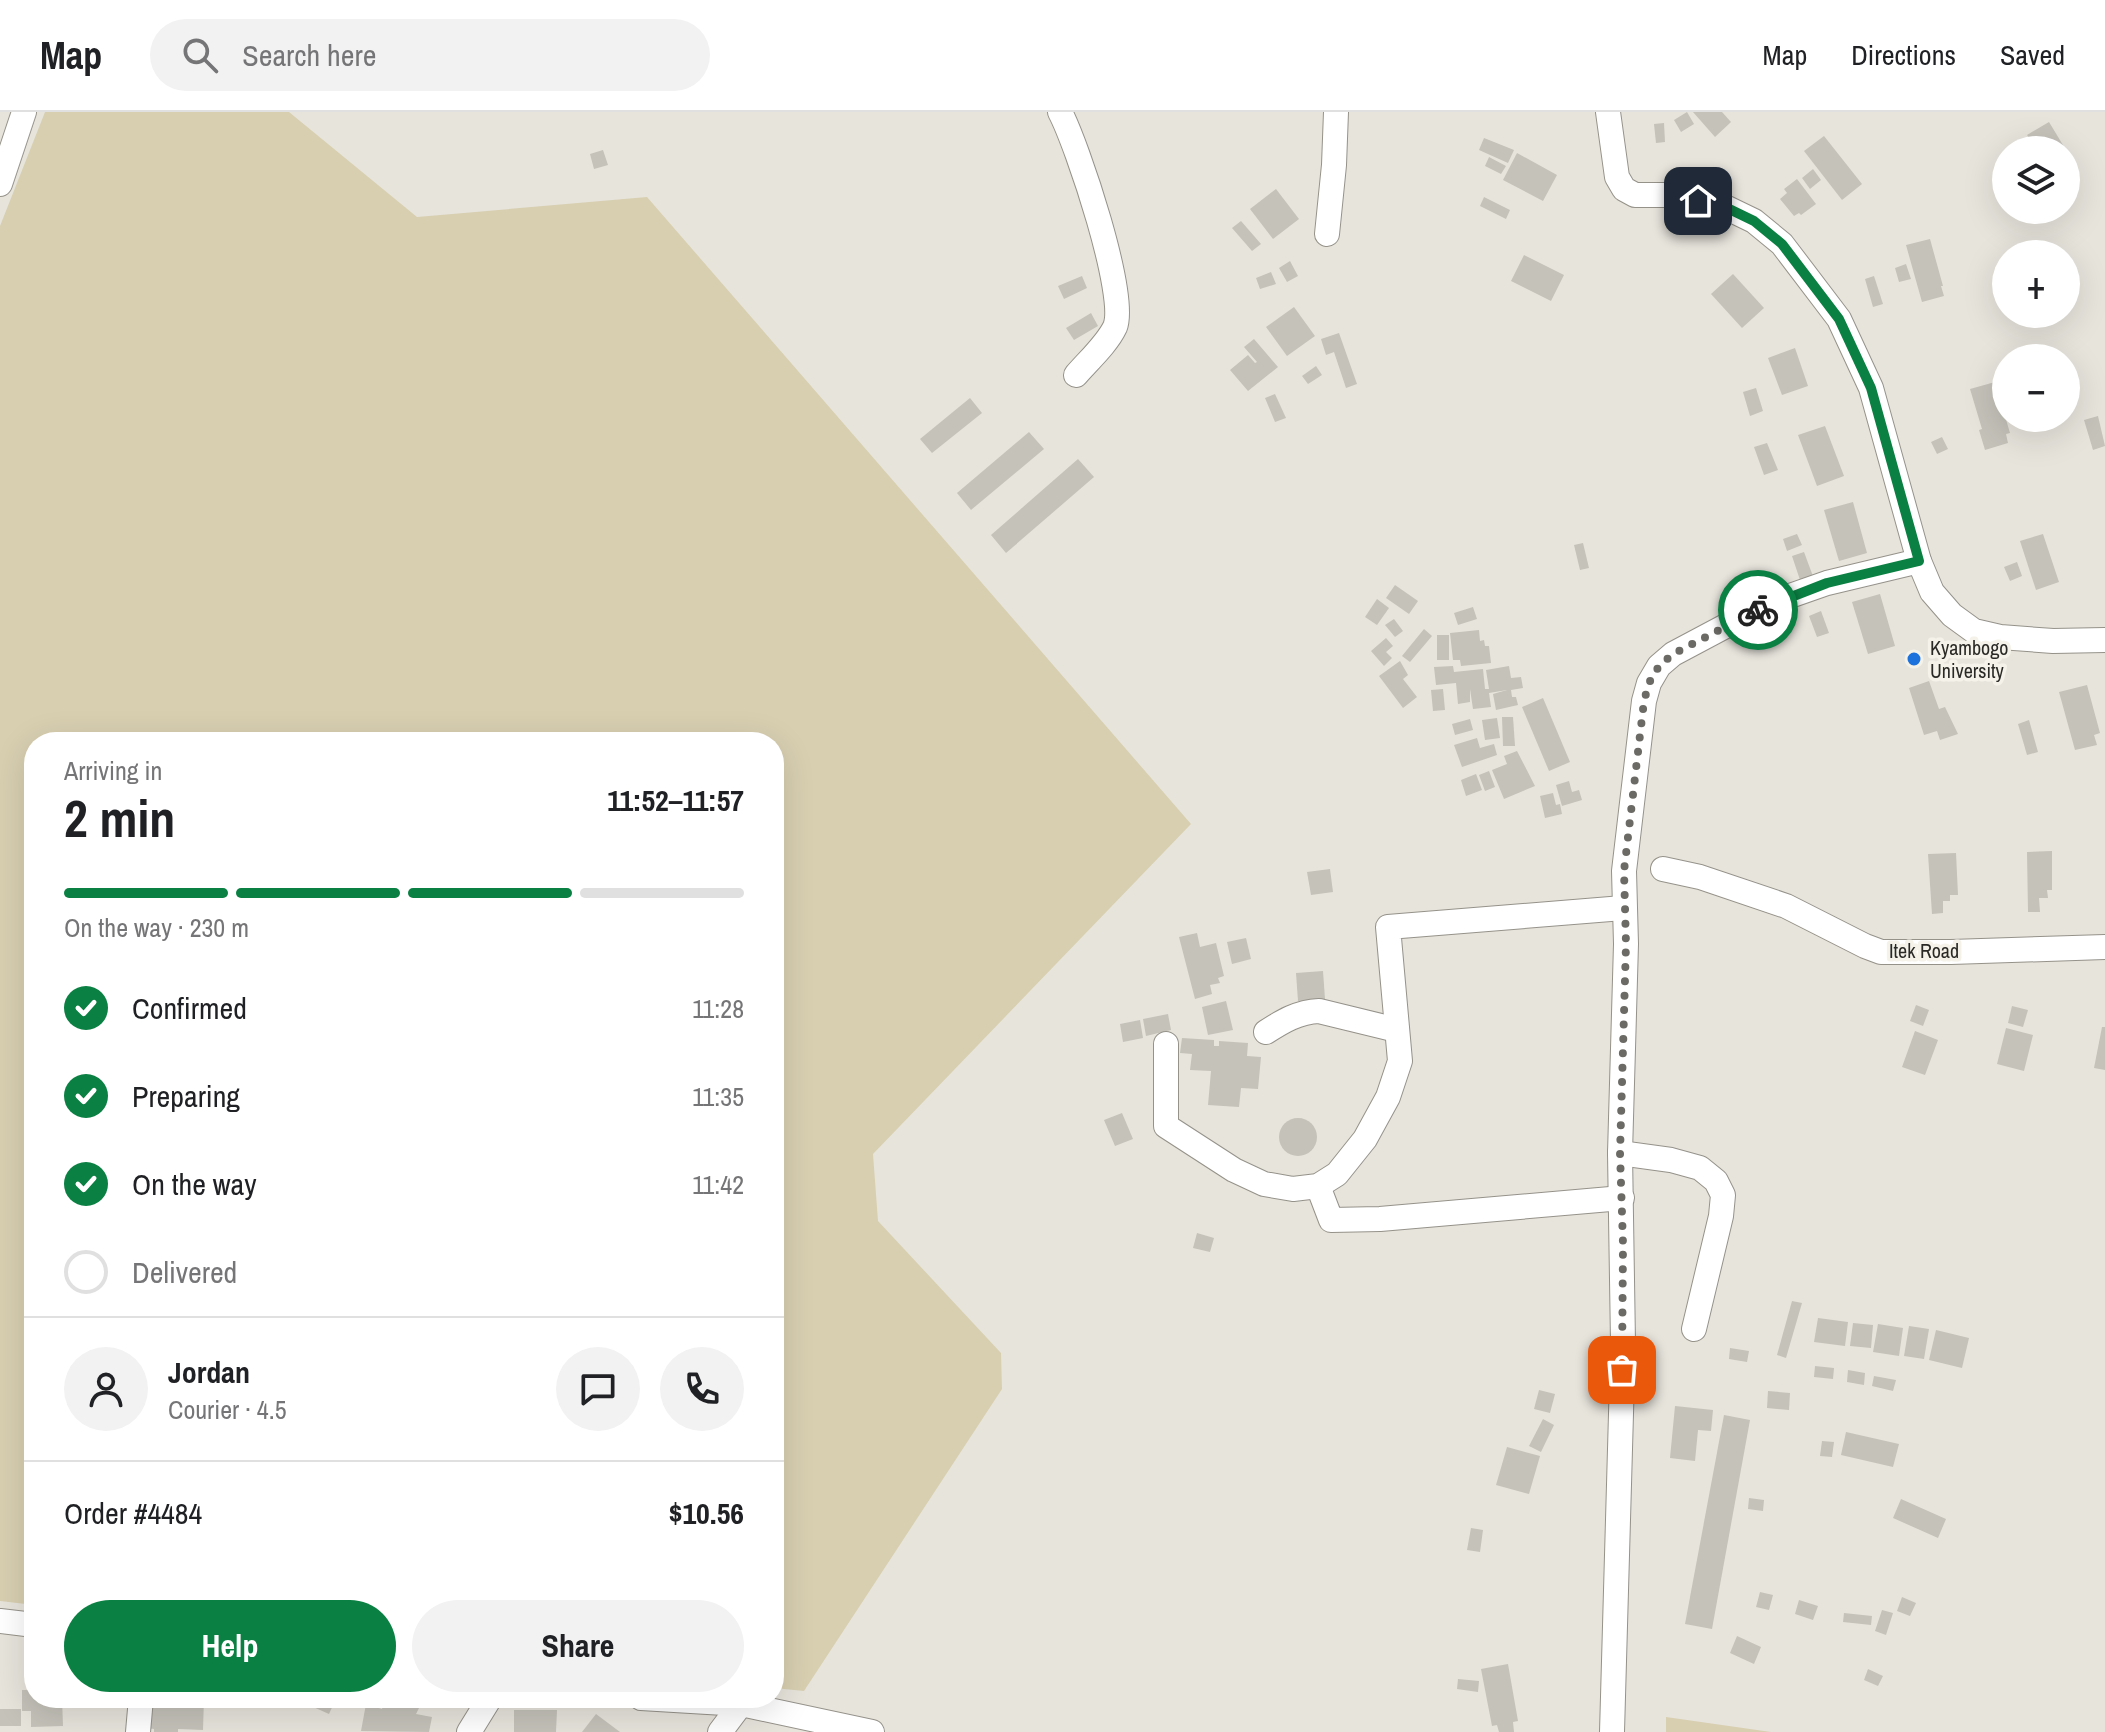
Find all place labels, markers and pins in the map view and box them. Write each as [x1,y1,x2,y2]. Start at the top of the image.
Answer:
pin [1664,167,1732,235]
place label: Kyambogo University [1930,634,2008,684]
marker: Kyambogo University [1905,650,1923,668]
pin [1588,1336,1656,1404]

